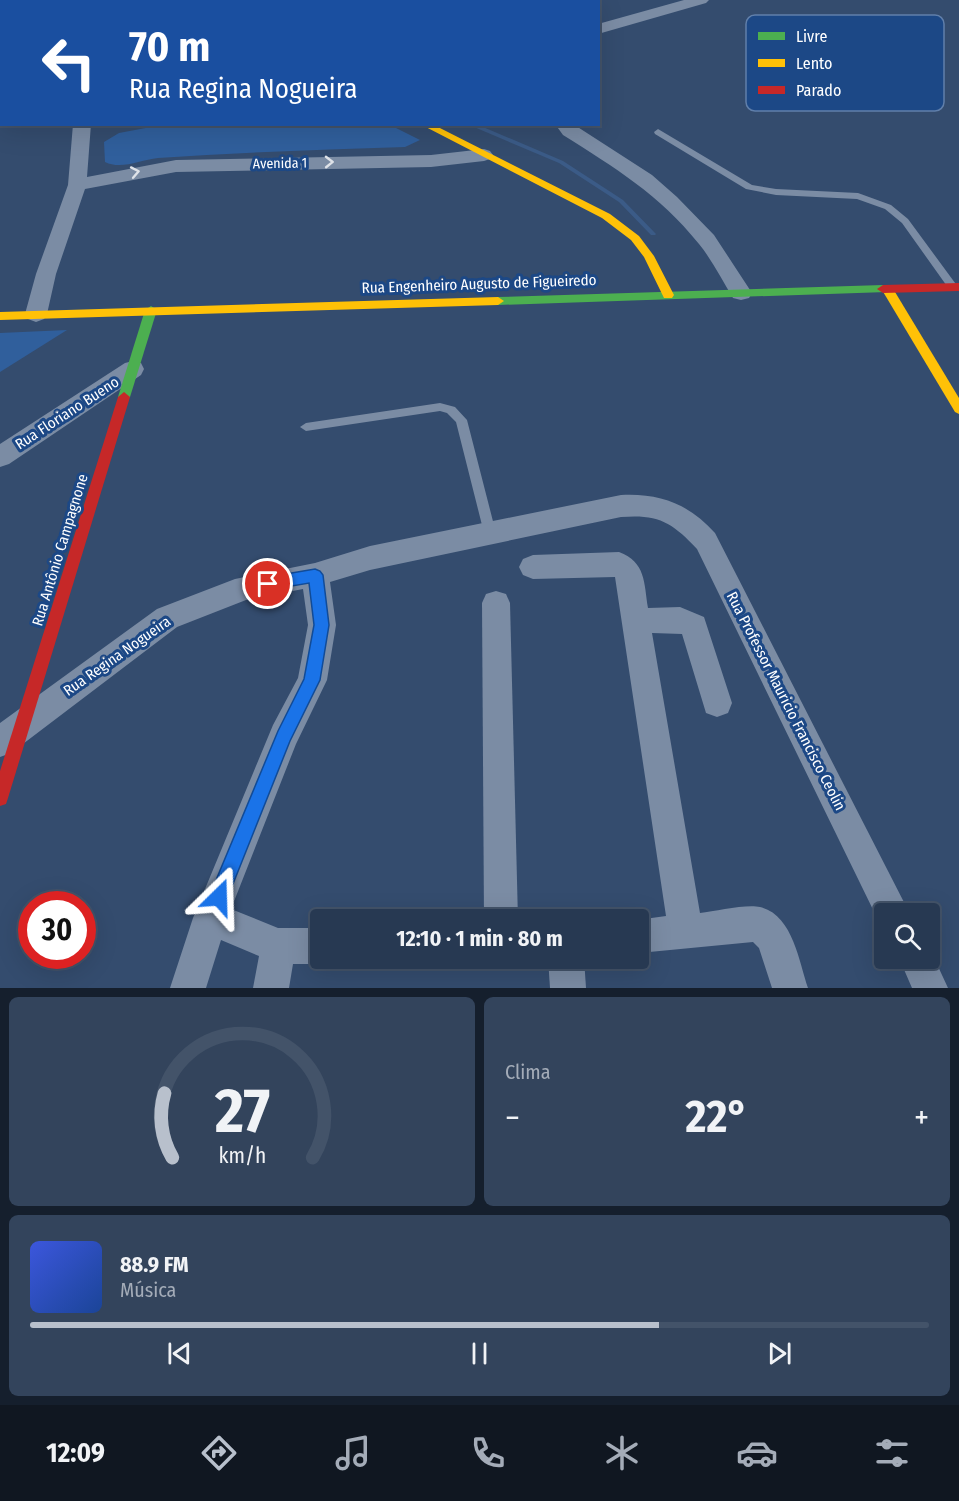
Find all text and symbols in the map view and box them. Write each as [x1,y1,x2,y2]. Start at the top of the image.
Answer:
legend [746,15,944,111]
text: 70 m [129,22,210,72]
icon: left [30,24,108,102]
text: Livre [796,27,827,46]
text: Lento [796,54,832,73]
text: Rua Regina Nogueira [129,73,357,105]
text: Parado [796,81,841,100]
street label: Avenida 1 [253,155,307,172]
one-way arrow [324,156,333,168]
one-way arrow [129,166,139,179]
street label: Rua Engenheiro Augusto de Figueiredo [361,271,597,297]
street label: Rua Floriano Bueno [12,373,122,453]
street label: Rua Antônio Campagnone [28,472,92,628]
pin [242,558,293,609]
icon: arrive [251,567,284,600]
street label: Rua Professor Mauricio Francisco Ceolin [723,589,849,813]
street label: Rua Regina Nogueira [60,612,174,700]
position arrow [187,865,251,929]
speed limit sign: 30 [18,891,96,969]
map controls [874,903,940,969]
button: search [874,903,940,969]
text: 12:10 · 1 min · 80 m [396,925,563,952]
text: Clima [505,1060,550,1084]
text: 27 [213,1074,270,1149]
text: 22° [686,1090,748,1144]
text: − [505,1098,520,1138]
text: + [914,1098,929,1138]
text: km/h [218,1144,266,1170]
text: 88.9 FM [120,1251,189,1278]
text: Música [120,1278,176,1302]
icon: previous [163,1337,196,1370]
icon: pause [463,1337,496,1370]
icon: next [763,1337,796,1370]
icon: directions [198,1432,240,1474]
icon: music [332,1432,374,1474]
icon: phone [467,1432,509,1474]
icon: climate [601,1432,643,1474]
icon: car [736,1432,778,1474]
icon: filters [871,1432,913,1474]
text: 12:09 [46,1437,105,1469]

